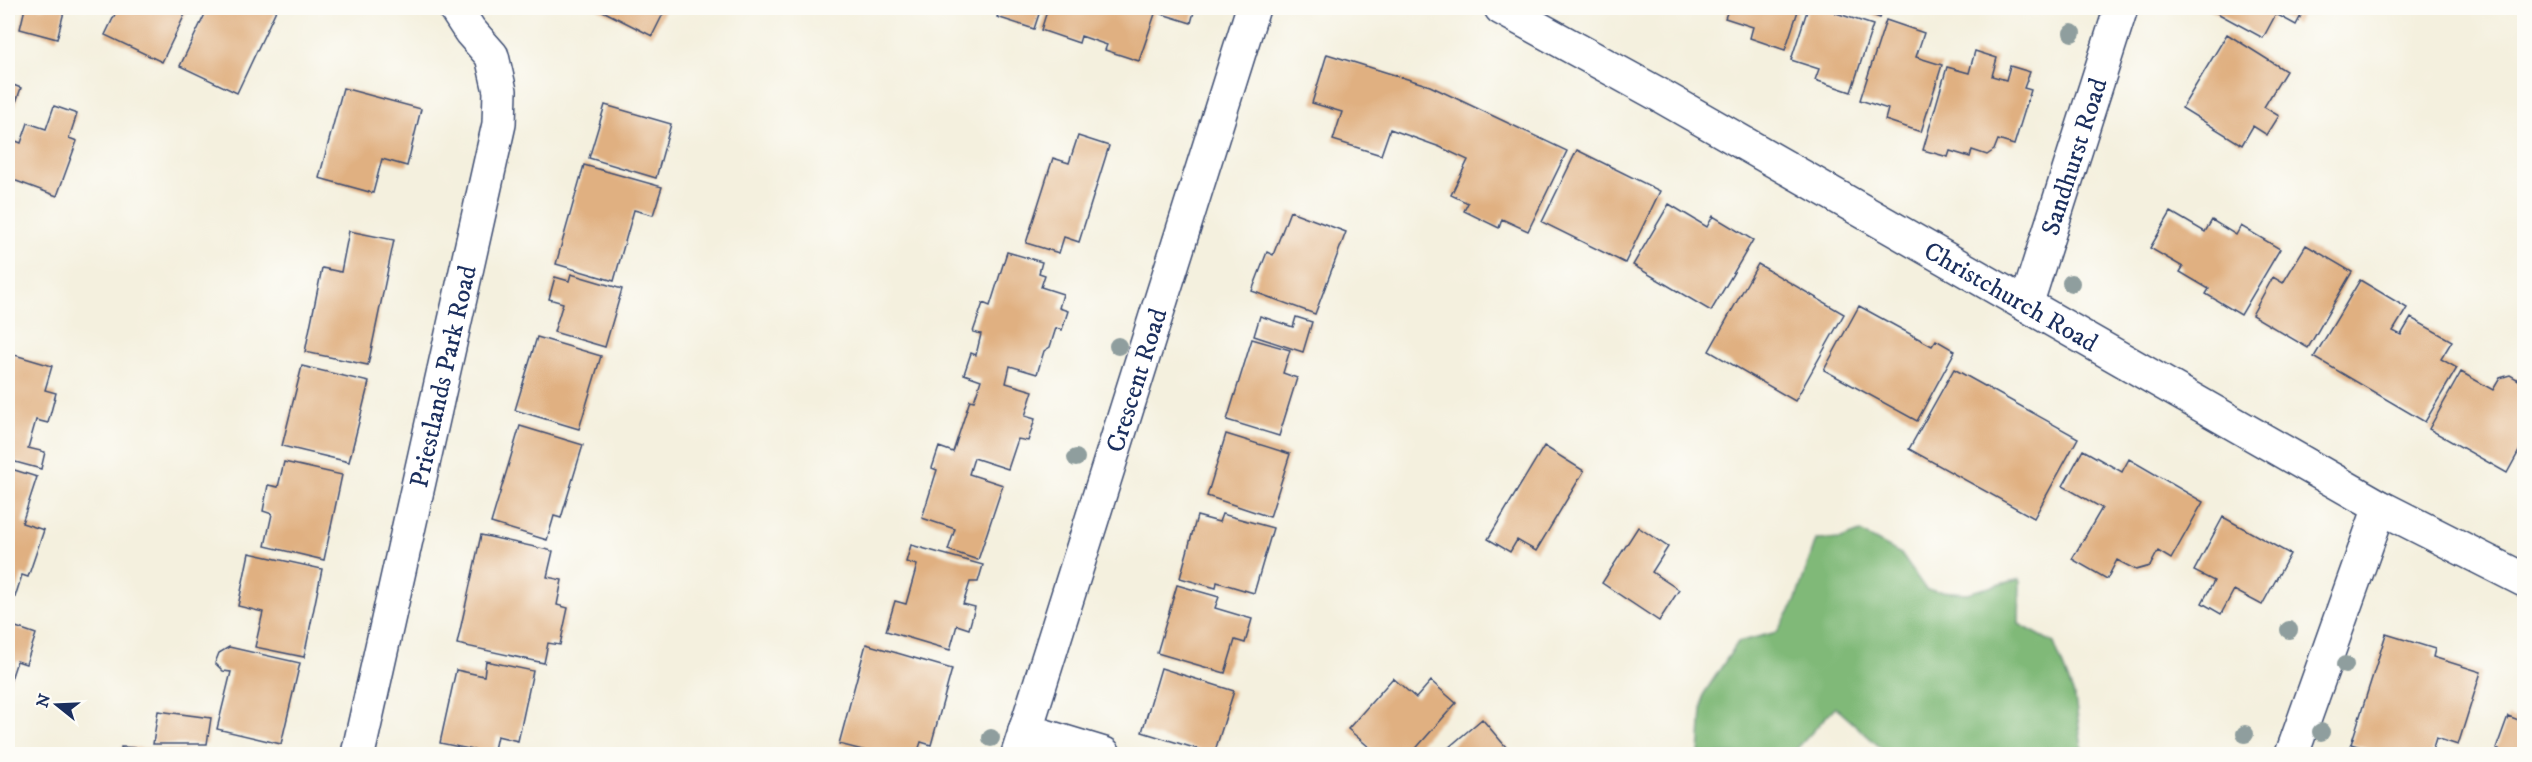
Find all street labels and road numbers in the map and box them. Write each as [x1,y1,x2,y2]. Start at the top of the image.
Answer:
street label: Sandhurst Road [2034,74,2116,240]
street label: Christchurch Road [1917,235,2104,360]
street label: Priestlands Park Road [403,262,485,491]
street label: Crescent Road [1099,304,1175,457]

